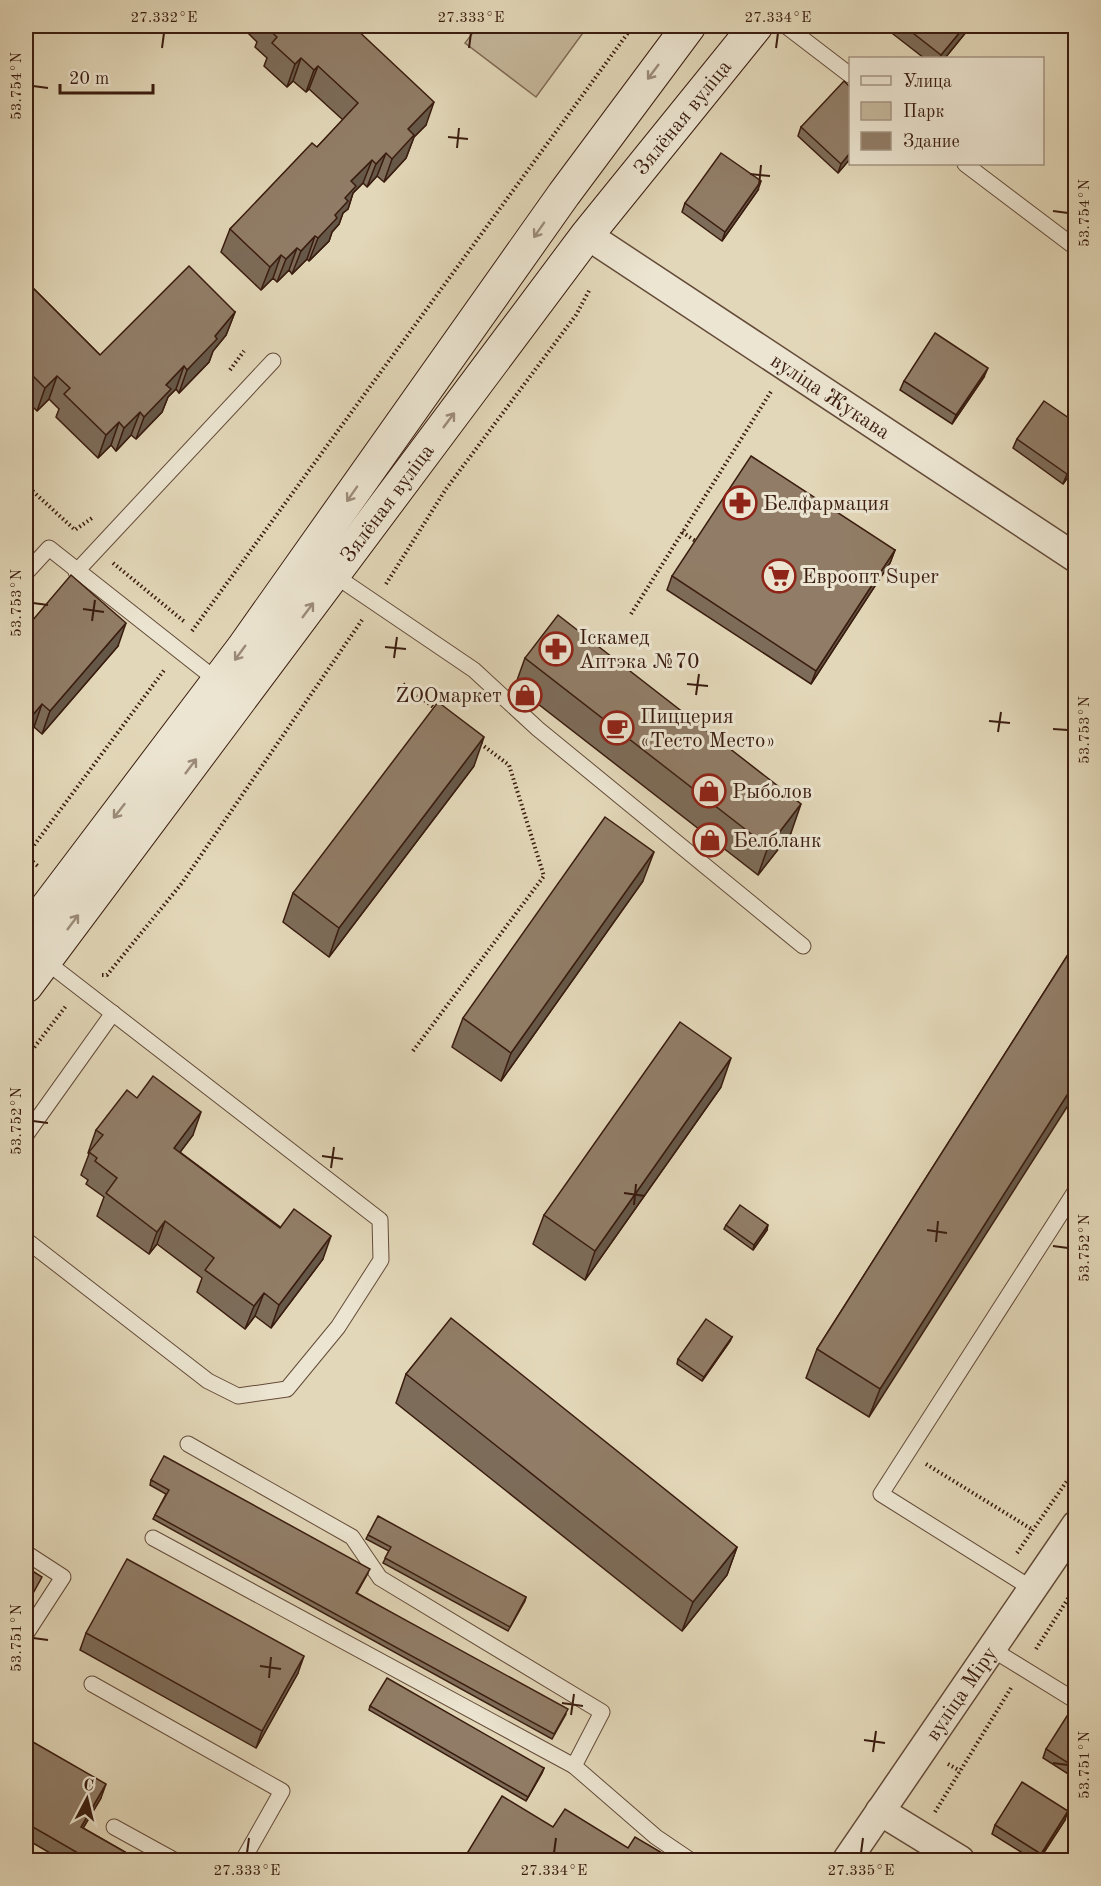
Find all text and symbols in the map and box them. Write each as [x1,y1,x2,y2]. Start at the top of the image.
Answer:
text: 27.332°E [131,11,197,26]
text: 27.333°E [438,11,504,26]
text: 27.334°E [745,11,811,26]
text: 53.754°N [10,52,25,120]
scale bar [60,57,153,95]
street label: Зялёная вуліца [631,57,736,180]
legend [849,57,1044,165]
one-way arrow [647,64,660,80]
text: 20 m [69,70,109,88]
text: Улица [903,73,952,91]
text: Парк [903,103,944,121]
text: Здание [903,133,960,151]
text: 53.754°N [1078,179,1093,247]
one-way arrow [533,221,545,237]
street label: вуліца Жукава [767,350,893,444]
one-way arrow [443,413,456,429]
street label: Зялёная вуліца [337,441,439,567]
one-way arrow [346,485,358,501]
pharmacy icon: Белфармация [722,485,758,521]
place label: Белфармация [763,494,890,515]
supermarket icon: Евроопт Super [761,558,797,594]
place label: Евроопт Super [802,567,939,588]
text: 53.753°N [10,569,25,637]
one-way arrow [301,603,314,619]
place label: Іскамед Аптэка №70 [579,628,699,673]
pharmacy icon: Іскамед Аптэка №70 [538,631,574,667]
one-way arrow [234,644,246,660]
shop icon: ZOOмаркет [507,677,543,713]
place label: ZOOмаркет [395,686,502,707]
text: 53.753°N [1078,696,1093,764]
place label: Пиццерия «Тесто Место» [640,707,776,752]
cafe icon: Пиццерия «Тесто Место» [599,710,635,746]
one-way arrow [184,759,197,775]
shop icon: Рыболов [691,773,727,809]
place label: Рыболов [732,782,812,803]
one-way arrow [113,803,126,819]
shop icon: Белбланк [692,822,728,858]
place label: Белбланк [733,831,822,852]
one-way arrow [67,914,79,930]
text: 53.752°N [10,1087,25,1155]
text: 53.752°N [1078,1214,1093,1282]
text: 53.751°N [10,1604,25,1672]
street label: вуліца Міру [923,1643,1002,1745]
text: 53.751°N [1078,1731,1093,1799]
north arrow [57,1769,117,1829]
text: С [82,1778,95,1795]
text: 27.333°E [214,1864,280,1879]
text: 27.334°E [521,1864,587,1879]
text: 27.335°E [828,1864,894,1879]

